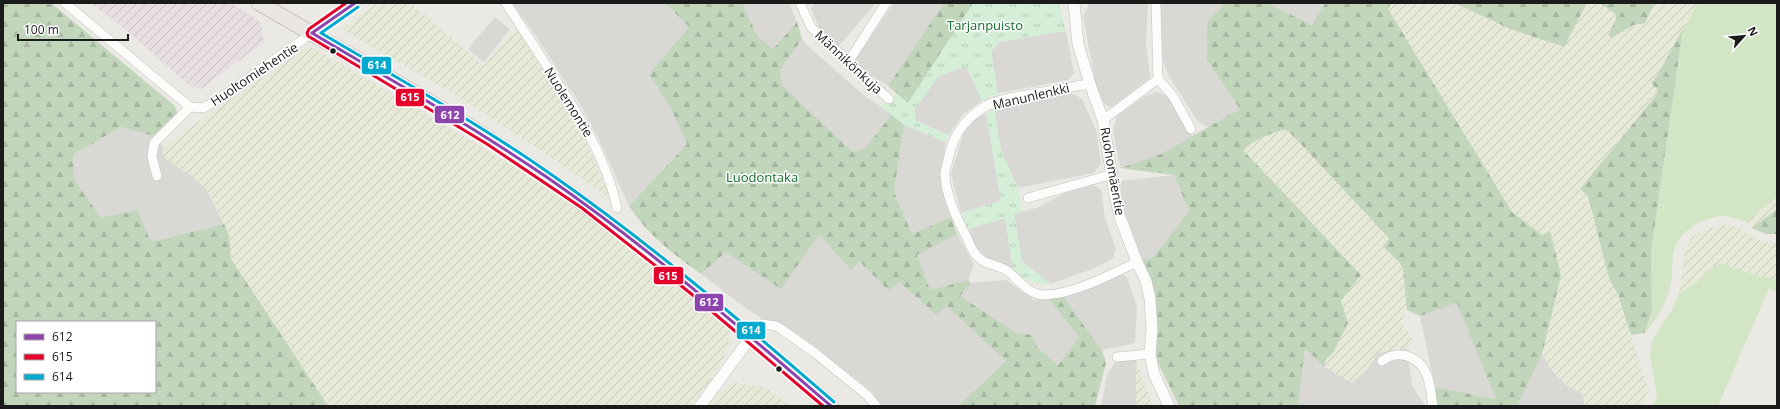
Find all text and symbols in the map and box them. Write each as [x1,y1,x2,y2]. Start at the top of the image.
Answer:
scale bar [18,16,128,42]
park label: Tarjanpuisto [947,16,1023,34]
north arrow [1724,16,1764,56]
text: 100 m [24,21,59,38]
text: N [1745,24,1762,39]
street label: Männikönkuja [811,26,887,98]
street label: Huoltomiehentie [207,38,301,110]
unlabelled marker [328,46,338,56]
line badge: 614 [361,56,392,75]
text: 614 [368,57,387,72]
street label: Nuolemontie [540,64,598,140]
street label: Manunlenkki [991,78,1071,114]
line badge: 615 [395,88,425,107]
text: 615 [401,89,419,104]
line badge: 612 [434,105,465,124]
text: 612 [441,107,459,122]
street label: Ruohomäentie [1096,125,1130,217]
park label: Luodontaka [726,168,798,186]
line badge: 615 [653,266,684,285]
text: 615 [659,268,677,283]
line badge: 612 [694,293,724,312]
text: 612 [700,294,718,309]
legend [16,321,156,393]
line badge: 614 [736,321,766,340]
text: 614 [742,322,761,337]
text: 612 [52,328,73,345]
text: 615 [52,348,73,365]
unlabelled marker [774,364,784,374]
text: 614 [52,368,73,385]

